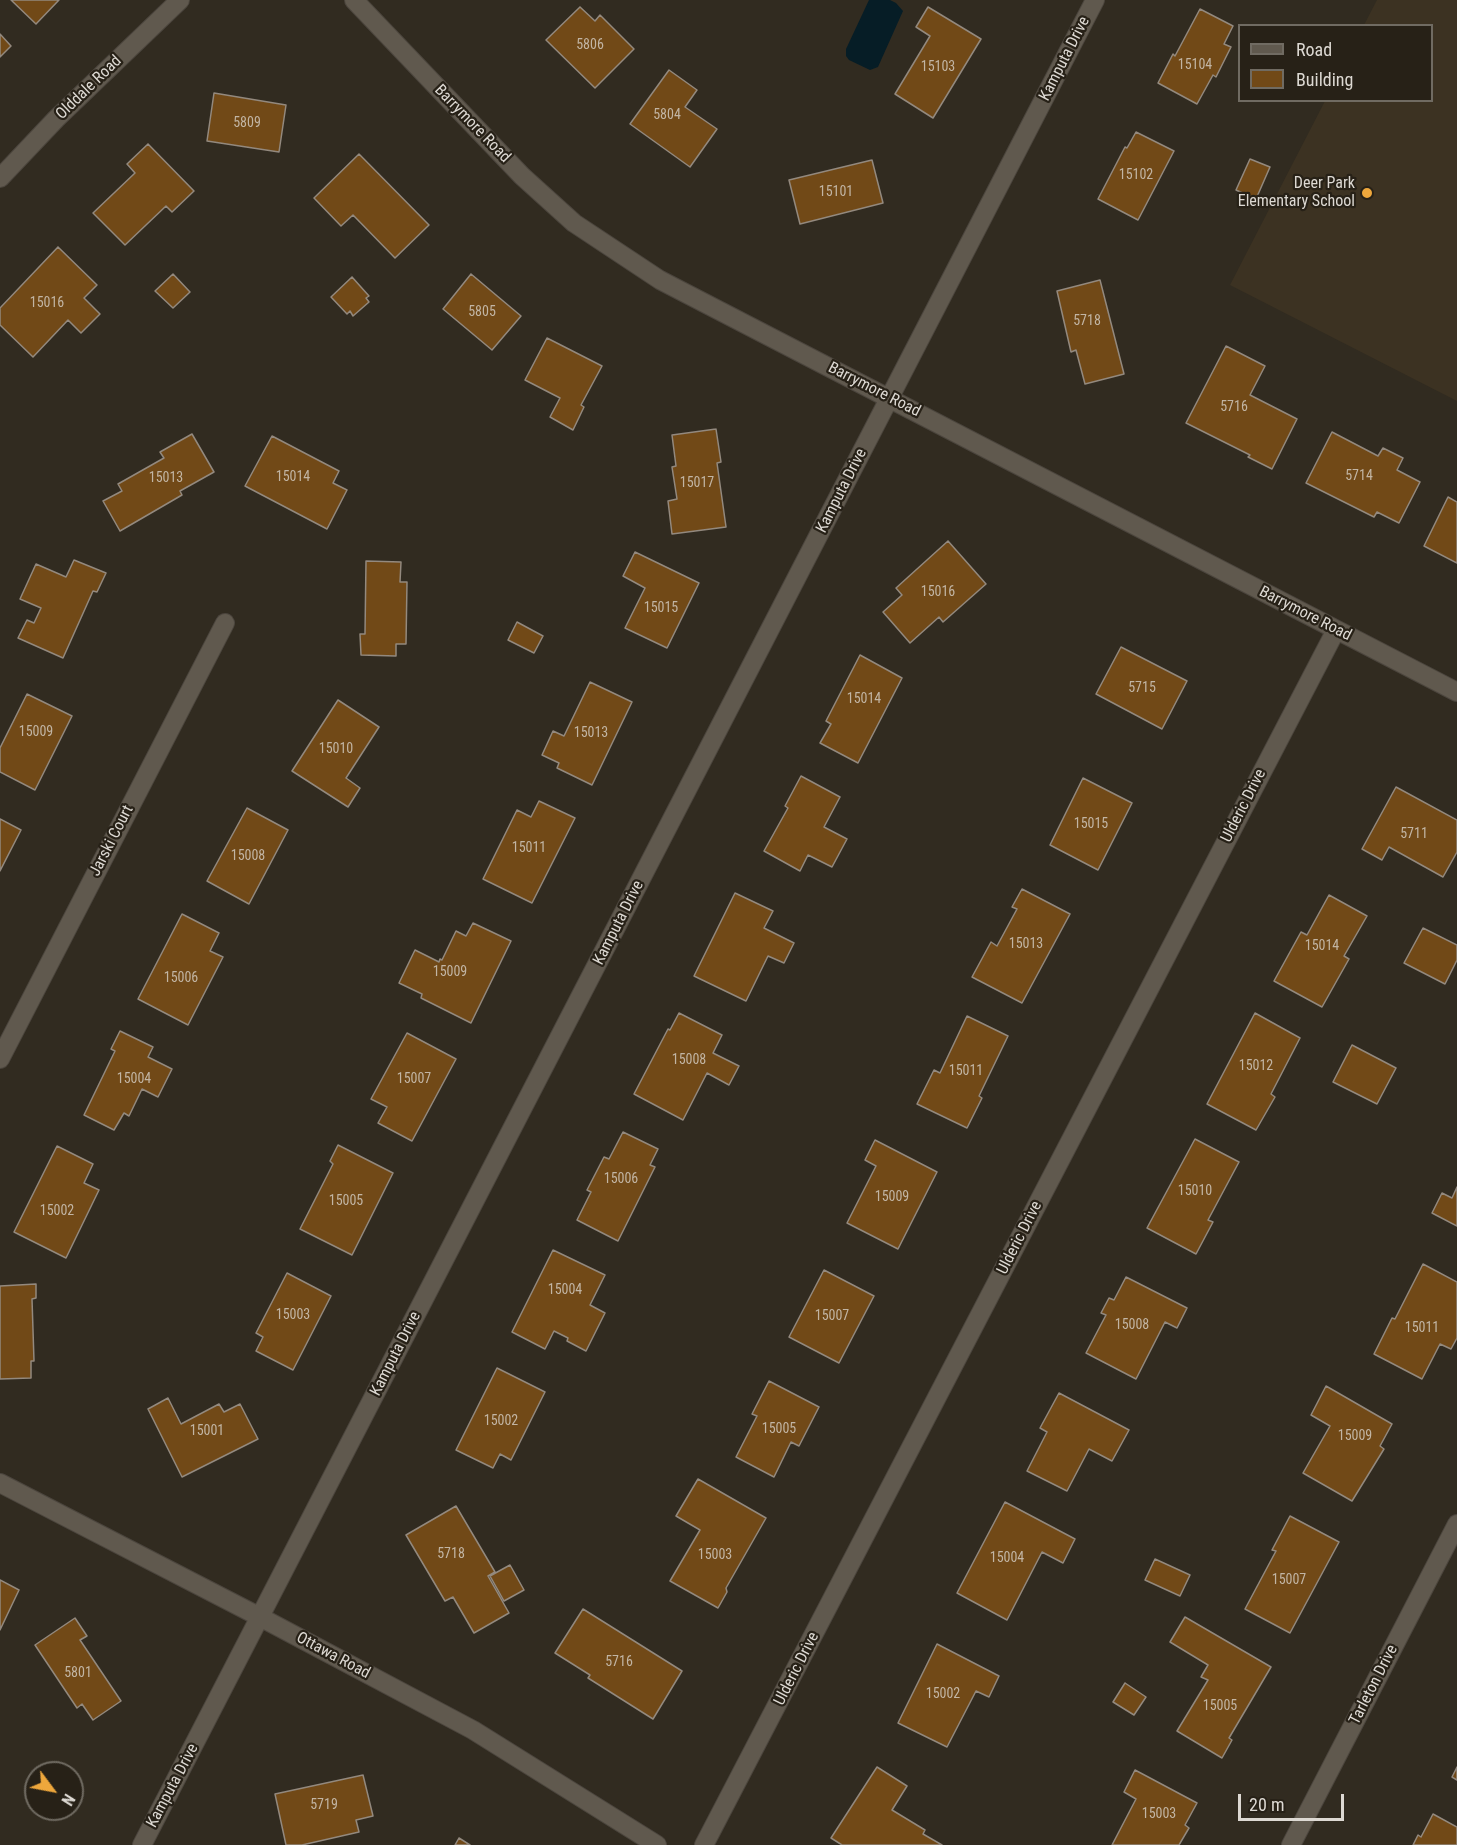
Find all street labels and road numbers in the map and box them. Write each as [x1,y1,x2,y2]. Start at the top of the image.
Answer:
street label: Kamputa Drive [1036,14,1094,104]
street label: Olddale Road [52,52,126,124]
street label: Barrymore Road [430,81,514,167]
street label: Barrymore Road [825,359,923,421]
street label: Kamputa Drive [813,446,871,536]
street label: Barrymore Road [1256,583,1354,645]
street label: Ulderic Drive [1217,766,1271,846]
street label: Jarski Court [86,802,138,880]
street label: Kamputa Drive [590,878,648,968]
street label: Ulderic Drive [993,1198,1047,1278]
street label: Kamputa Drive [367,1309,425,1399]
street label: Ottawa Road [293,1629,373,1683]
street label: Ulderic Drive [770,1629,824,1709]
street label: Tarleton Drive [1346,1642,1402,1728]
street label: Kamputa Drive [143,1741,203,1831]

